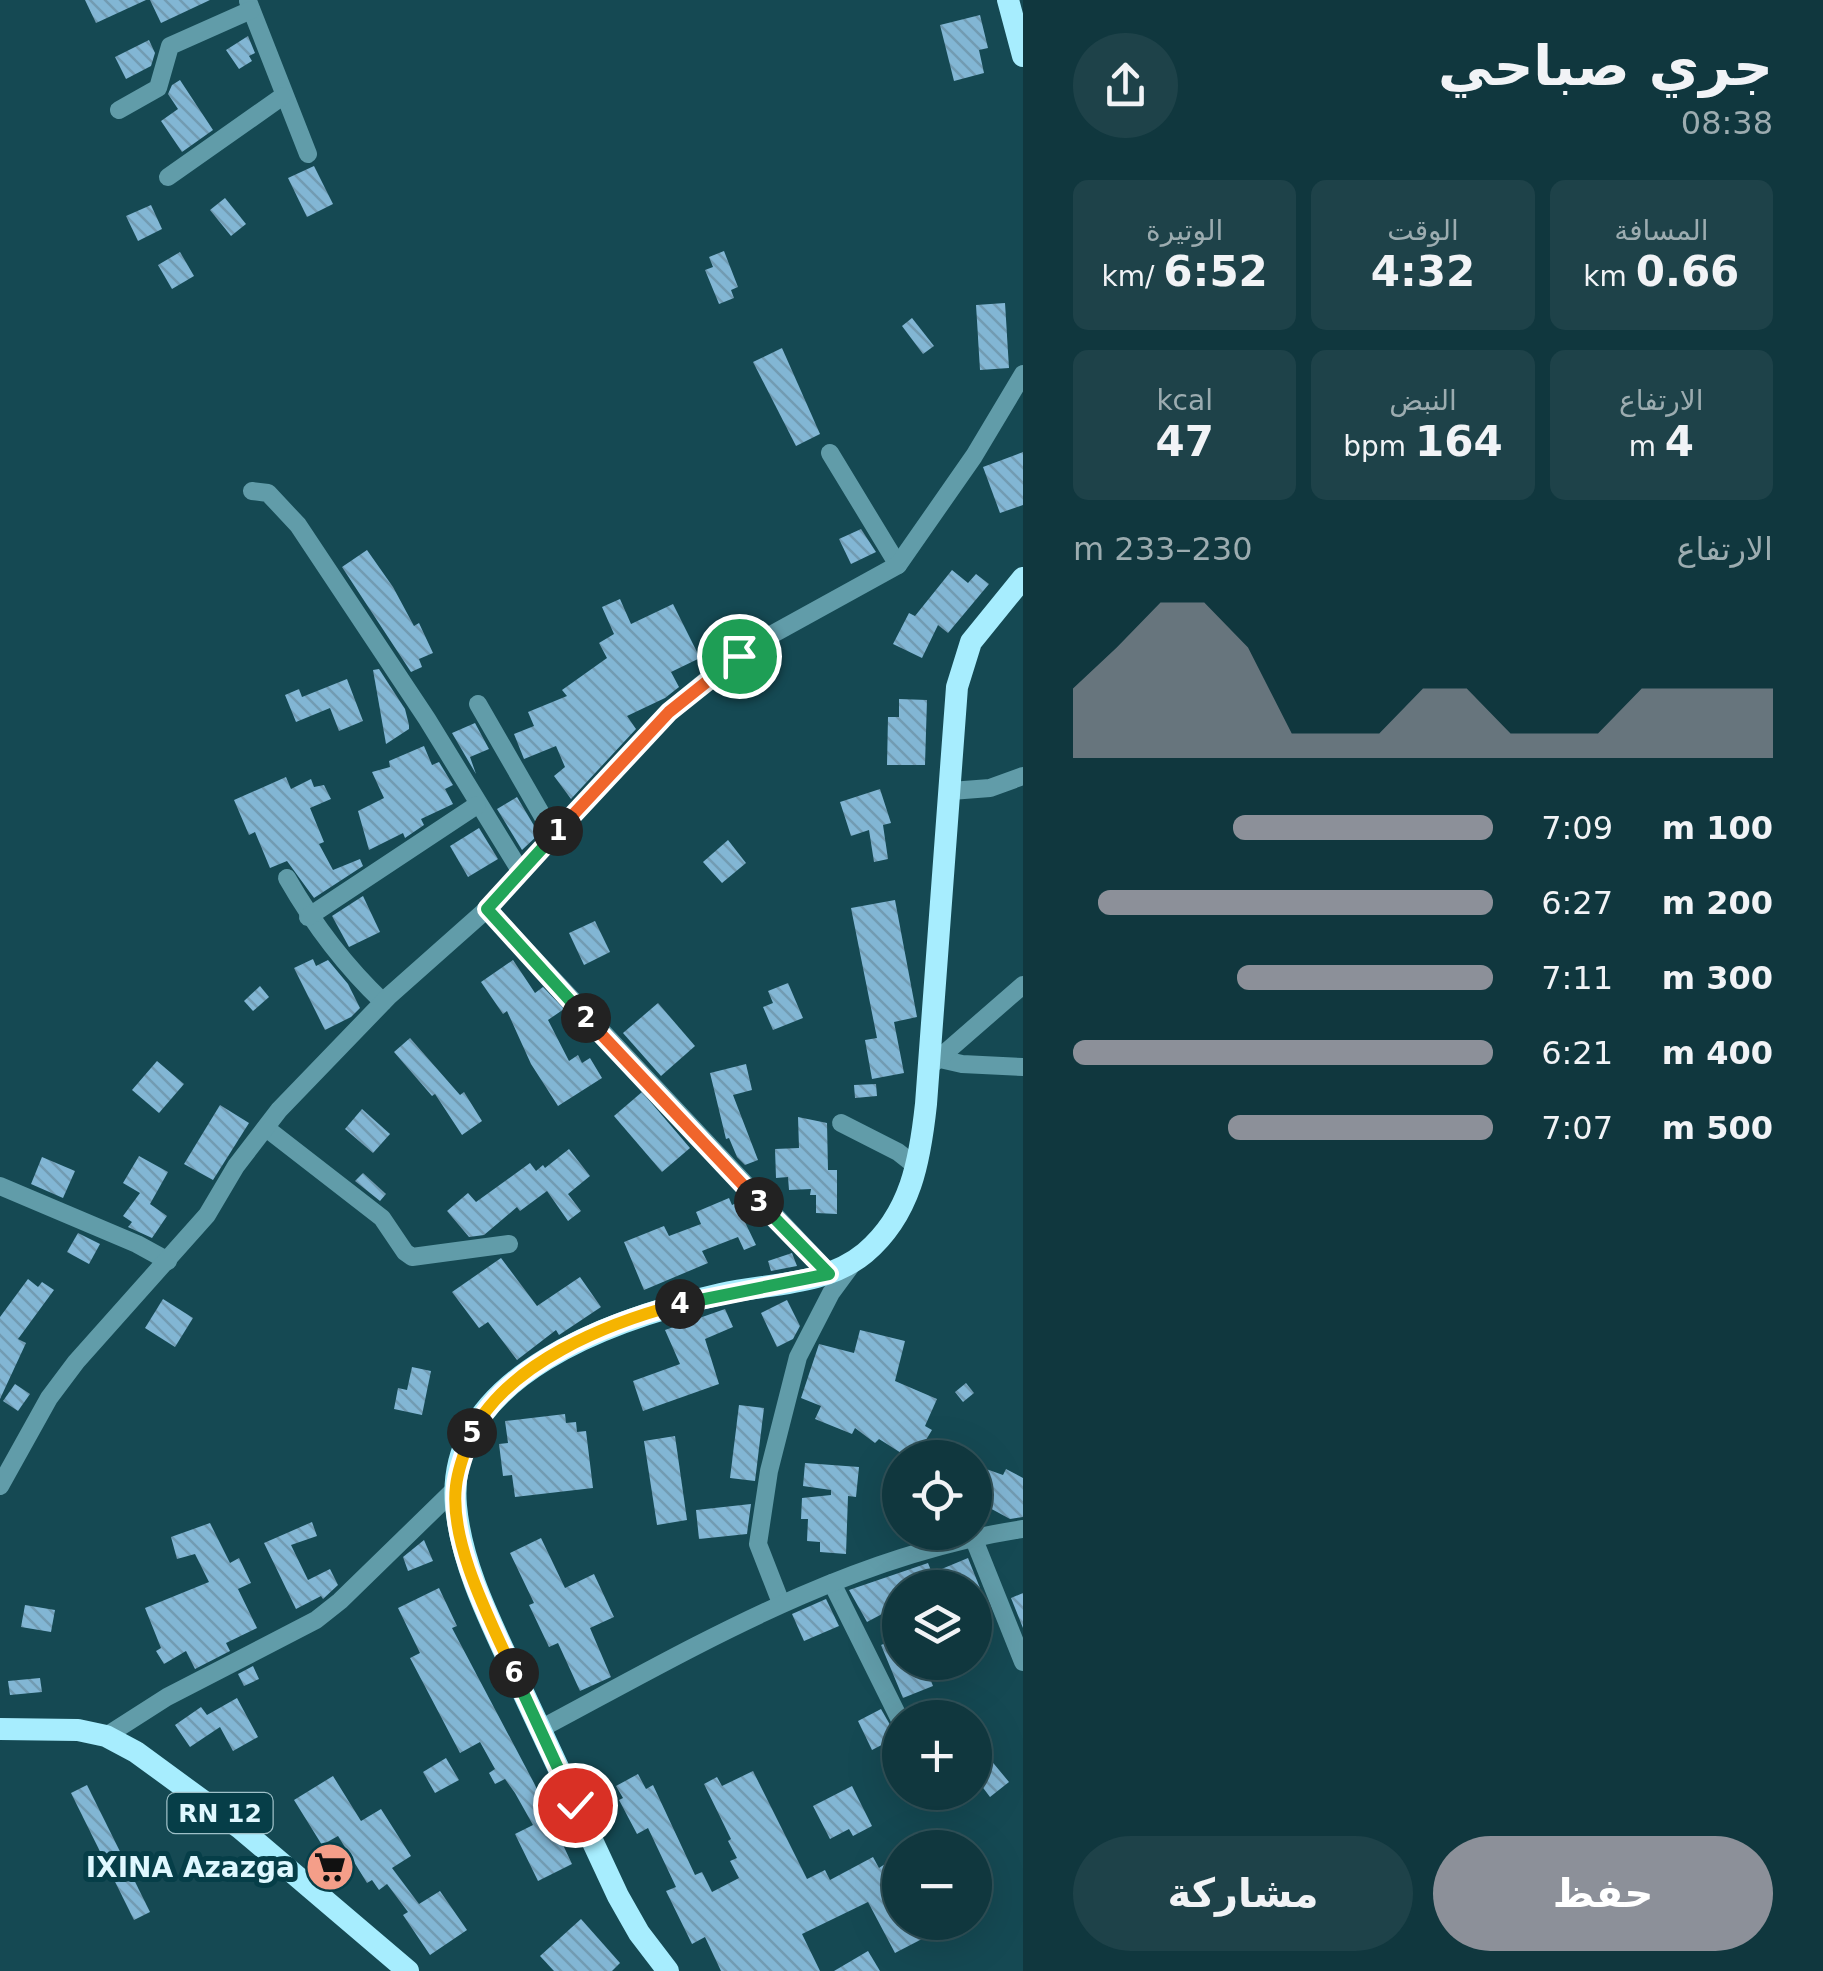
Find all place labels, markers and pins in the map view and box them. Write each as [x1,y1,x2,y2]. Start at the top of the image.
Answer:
pin [697,614,782,699]
pin: 1 [533,806,583,856]
pin: 2 [561,993,611,1043]
pin: 3 [734,1177,784,1227]
pin: 4 [655,1279,705,1329]
pin: 5 [447,1408,497,1458]
pin: 6 [489,1648,539,1698]
pin [533,1763,618,1848]
supermarket icon: IXINA Azazga [304,1841,356,1893]
place label: IXINA Azazga [86,1851,295,1884]

